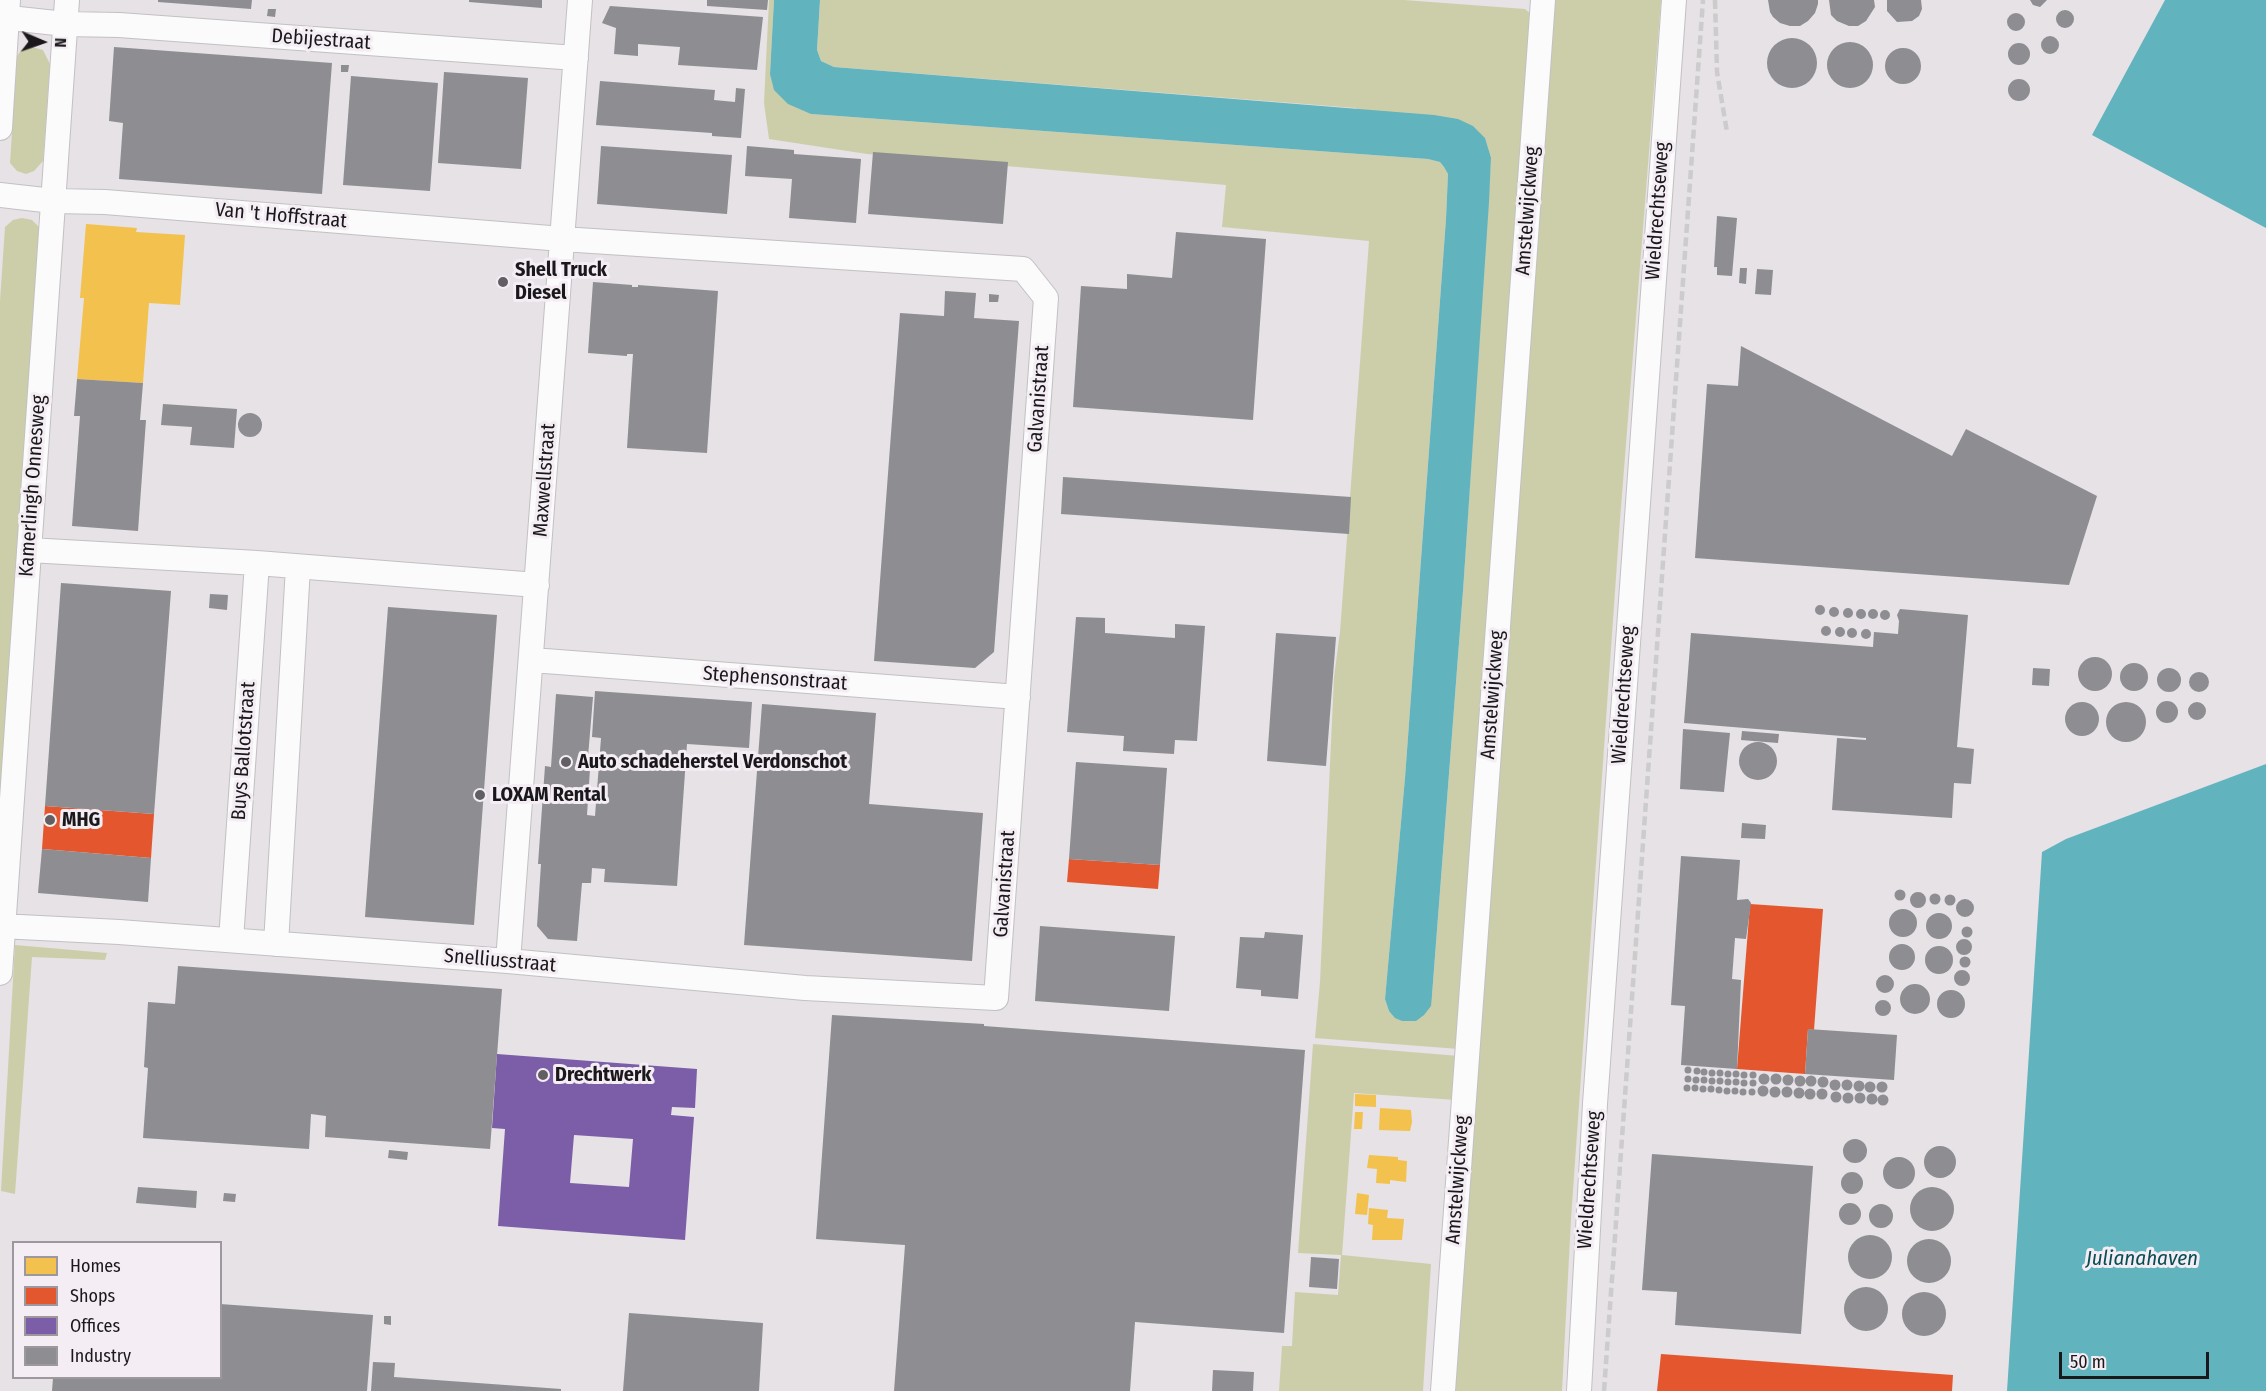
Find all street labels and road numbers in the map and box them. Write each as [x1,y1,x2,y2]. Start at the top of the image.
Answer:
street label: Debijestraat [270,25,372,55]
street label: Wieldrechtseweg [1641,141,1675,281]
street label: Amstelwijckweg [1512,146,1544,276]
street label: Van 't Hoffstraat [214,198,348,234]
street label: Galvanistraat [1023,344,1055,454]
street label: Kamerlingh Onnesweg [15,394,51,578]
street label: Maxwellstraat [529,422,561,538]
street label: Wieldrechtseweg [1607,625,1641,765]
street label: Amstelwijckweg [1477,630,1509,760]
street label: Stephensonstraat [702,662,848,696]
street label: Buys Ballotstraat [227,681,261,821]
street label: Galvanistraat [989,829,1021,939]
street label: Snelliusstraat [443,944,557,978]
street label: Wieldrechtseweg [1573,1110,1607,1250]
street label: Amstelwijckweg [1442,1115,1474,1245]

